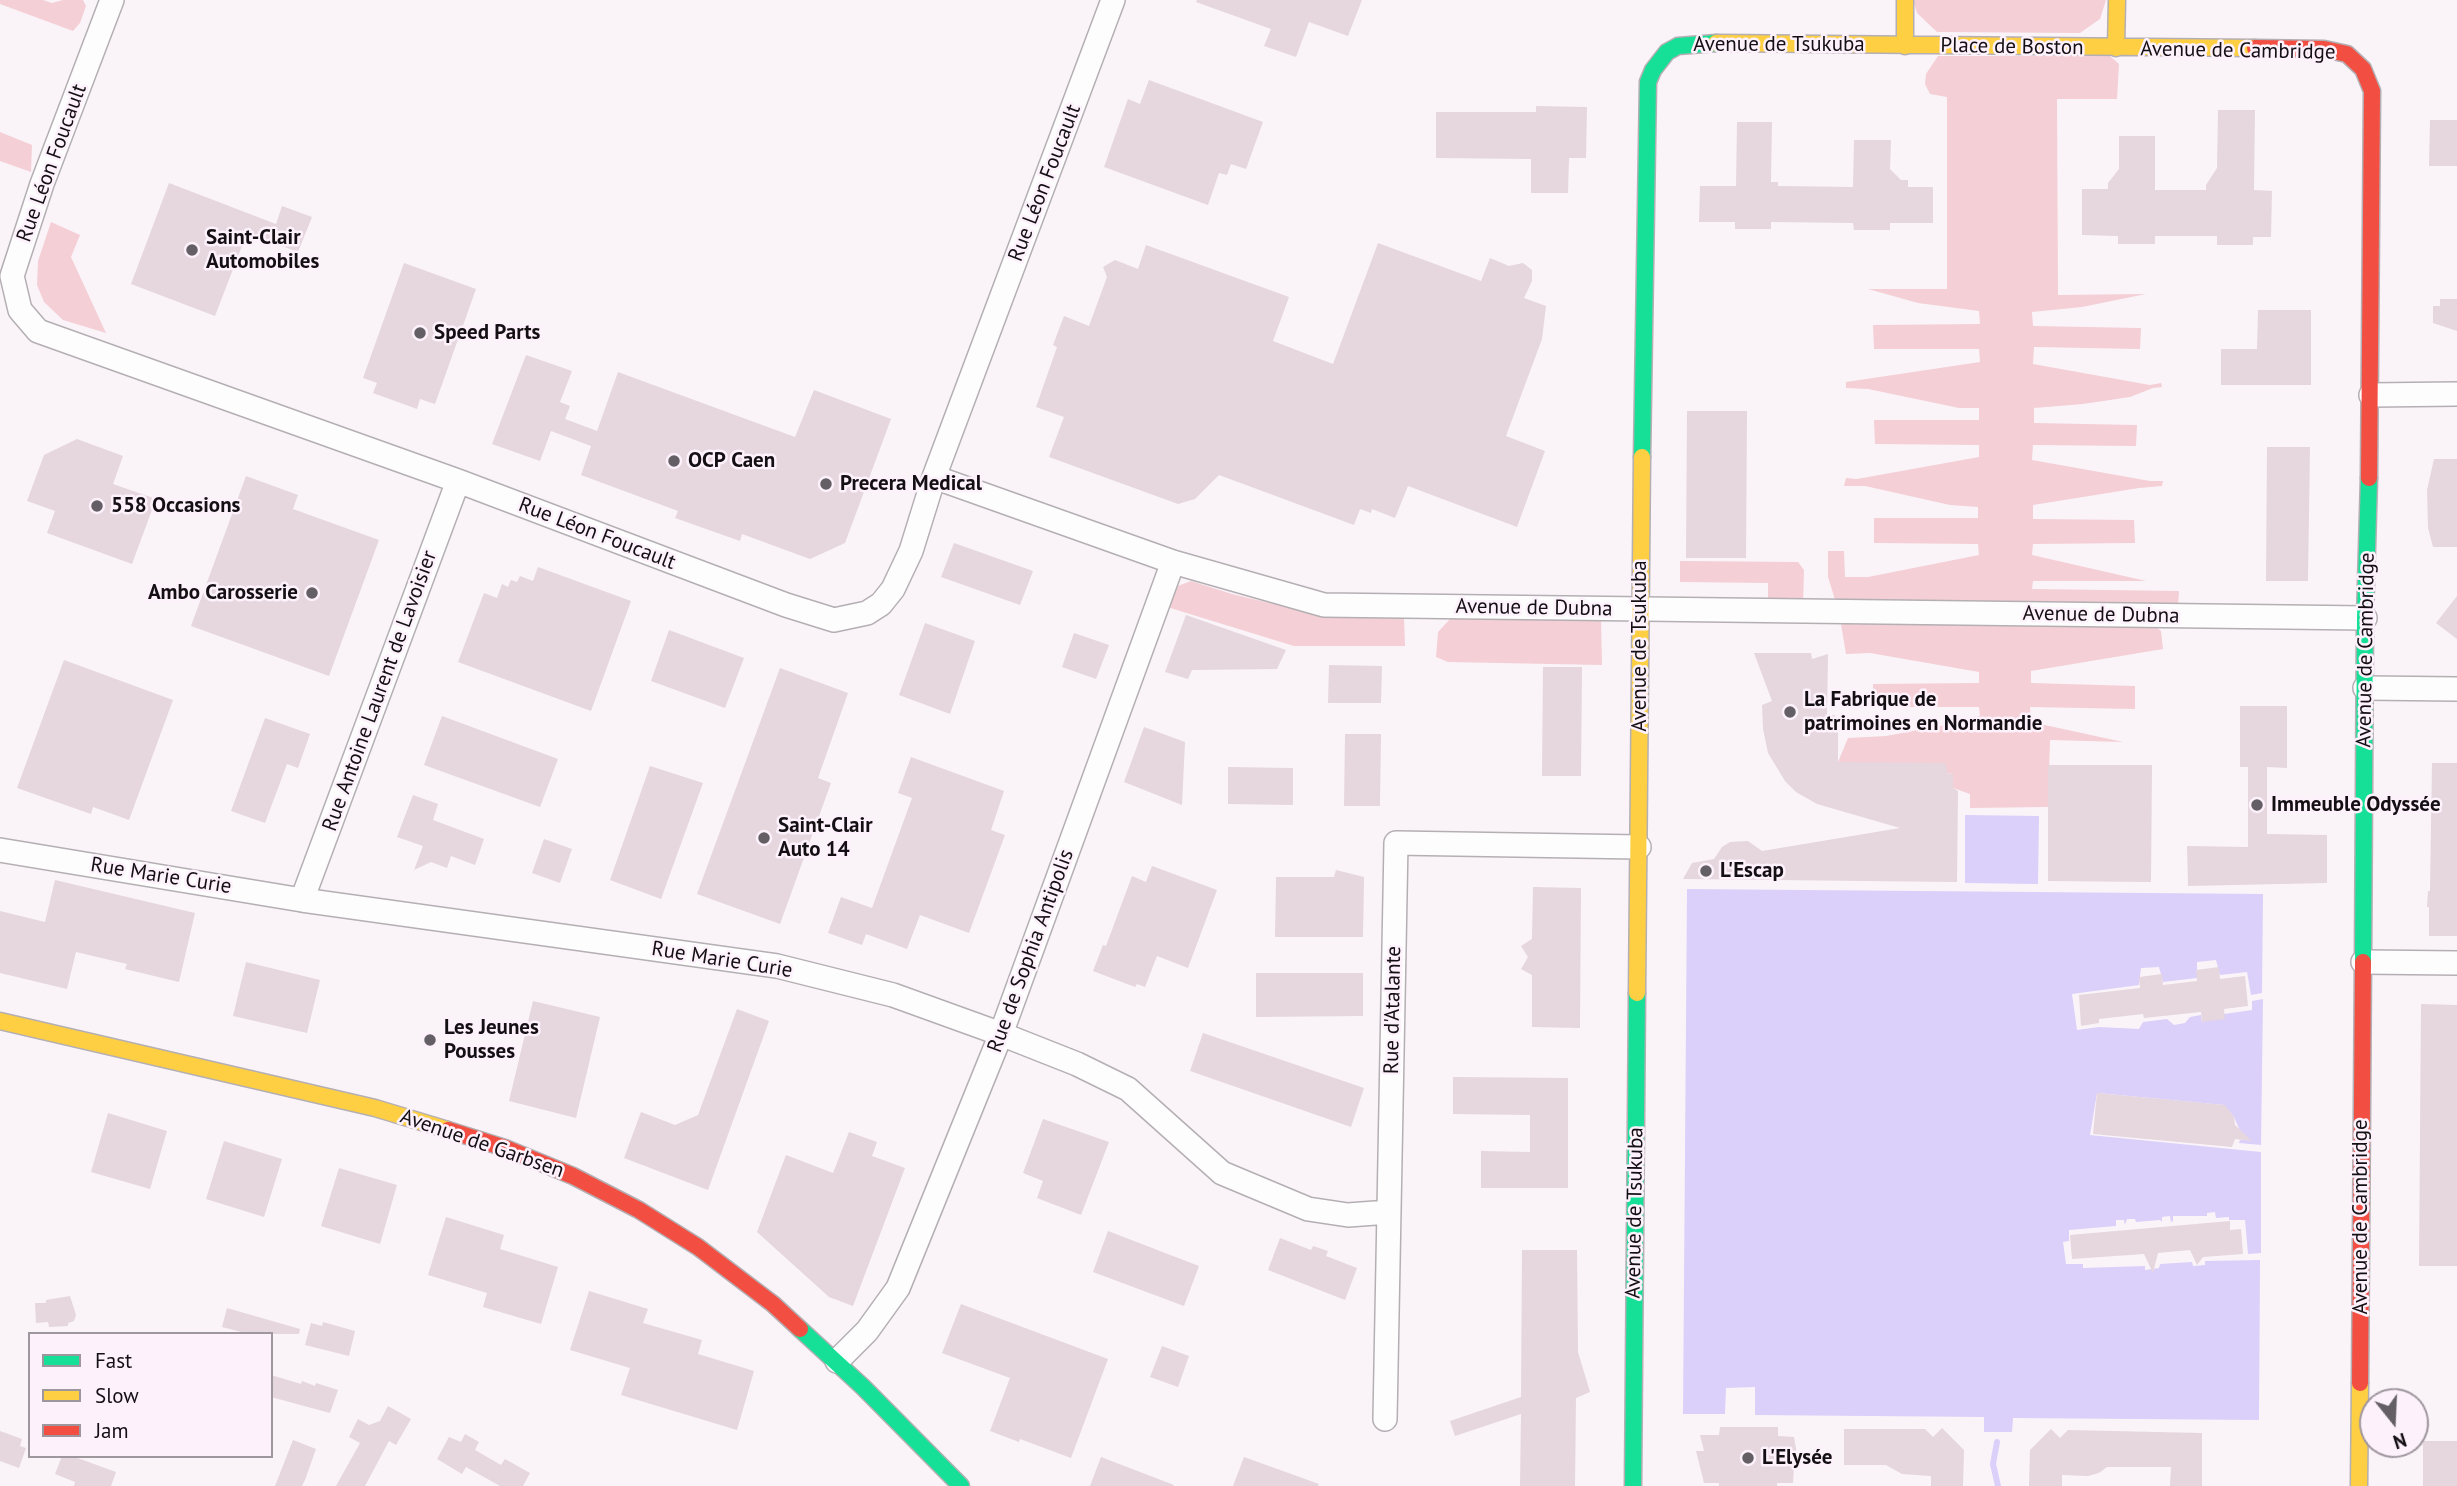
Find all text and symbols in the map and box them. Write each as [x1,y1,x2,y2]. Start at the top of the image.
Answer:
street label: Avenue de Tsukuba [1693,32,1865,58]
street label: Place de Boston [1940,33,2084,61]
street label: Avenue de Cambridge [2140,37,2336,65]
street label: Rue Léon Foucault [12,81,92,245]
street label: Rue Léon Foucault [1003,101,1087,265]
place label: Saint-Clair Automobiles [206,225,319,275]
marker: Saint-Clair Automobiles [184,242,200,258]
place label: Speed Parts [434,320,540,346]
marker: Speed Parts [412,325,428,341]
place label: OCP Caen [688,448,775,474]
marker: OCP Caen [666,453,682,469]
place label: Precera Medical [840,471,982,497]
marker: Precera Medical [818,476,834,492]
street label: Rue Léon Foucault [515,492,679,576]
place label: 558 Occasions [111,493,240,519]
marker: 558 Occasions [89,498,105,514]
street label: Rue Antoine Laurent de Lavoisier [317,547,443,835]
street label: Avenue de Cambridge [2352,552,2380,748]
street label: Avenue de Tsukuba [1627,560,1653,732]
place label: Ambo Carosserie [148,580,298,606]
marker: Ambo Carosserie [304,585,320,601]
street label: Avenue de Dubna [1455,594,1613,622]
street label: Avenue de Dubna [2022,601,2180,629]
place label: La Fabrique de patrimoines en Normandie [1804,687,2042,737]
marker: La Fabrique de patrimoines en Normandie [1782,704,1798,720]
place label: Immeuble Odyssée [2271,792,2441,818]
marker: Immeuble Odyssée [2249,797,2265,813]
place label: Saint-Clair Auto 14 [778,813,873,863]
marker: Saint-Clair Auto 14 [756,830,772,846]
street label: Rue de Sophia Antipolis [983,846,1079,1056]
street label: Rue Marie Curie [89,852,233,900]
place label: L'Escap [1720,858,1784,884]
marker: L'Escap [1698,863,1714,879]
street label: Rue Marie Curie [650,936,794,984]
street label: Rue d'Atalante [1379,946,1407,1074]
place label: Les Jeunes Pousses [444,1015,539,1065]
marker: Les Jeunes Pousses [422,1032,438,1048]
street label: Avenue de Garbsen [397,1104,567,1184]
street label: Avenue de Cambridge [2348,1119,2374,1315]
street label: Avenue de Tsukuba [1621,1127,1649,1299]
legend [28,1332,273,1458]
text: Fast [95,1347,132,1374]
text: Slow [95,1382,139,1409]
north arrow [2359,1388,2429,1458]
text: Jam [95,1417,129,1444]
text: N [2390,1428,2410,1454]
place label: L'Elysée [1762,1445,1832,1471]
marker: L'Elysée [1740,1450,1756,1466]

